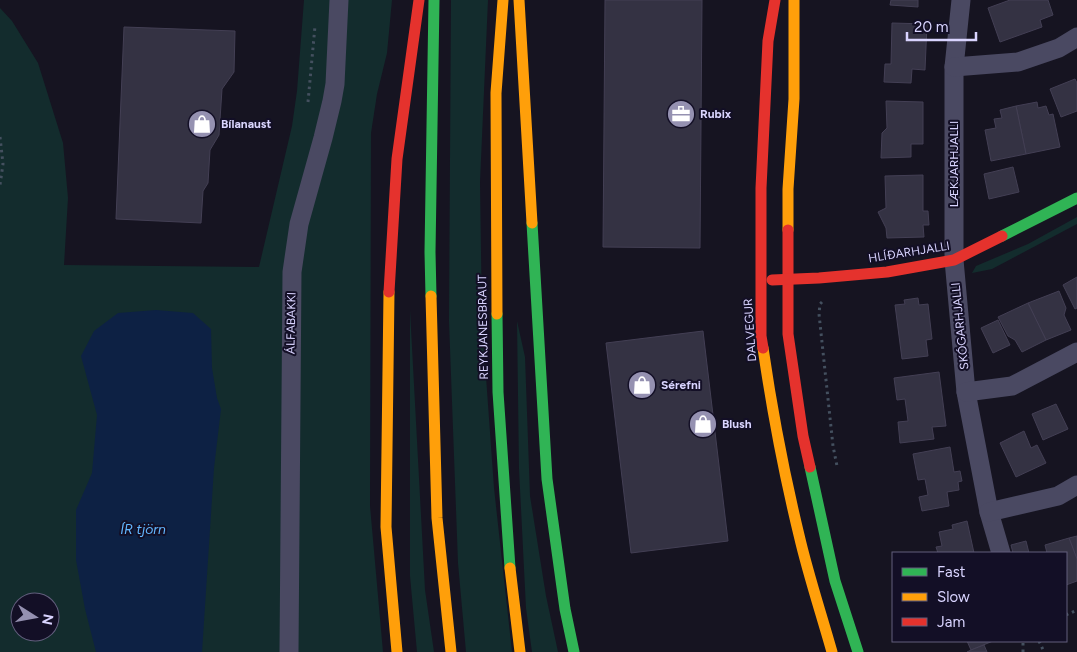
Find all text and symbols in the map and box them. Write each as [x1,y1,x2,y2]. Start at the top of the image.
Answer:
scale bar [907,10,976,42]
text: 20 m [914,18,948,36]
office icon: Rubix [666,99,696,129]
place label: Rubix [700,107,732,121]
shop icon: Bílanaust [187,109,217,139]
place label: Bílanaust [221,117,271,131]
street label: LÆKJARHJALLI [947,121,961,207]
street label: HLÍÐARHJALLI [867,239,951,265]
street label: REYKJANESBRAUT [475,274,491,380]
street label: SKÓGARHJALLI [948,282,972,370]
street label: ÁLFABAKKI [283,292,299,354]
street label: DALVEGUR [741,298,759,362]
shop icon: Sérefni [627,370,657,400]
place label: Sérefni [661,378,701,392]
shop icon: Blush [688,409,718,439]
place label: Blush [722,417,752,431]
water label: ÍR tjörn [120,521,166,538]
legend [892,552,1067,642]
text: Fast [937,563,966,581]
text: Slow [937,588,970,606]
north arrow [10,592,60,642]
text: N [38,612,57,626]
text: Jam [937,613,965,631]

